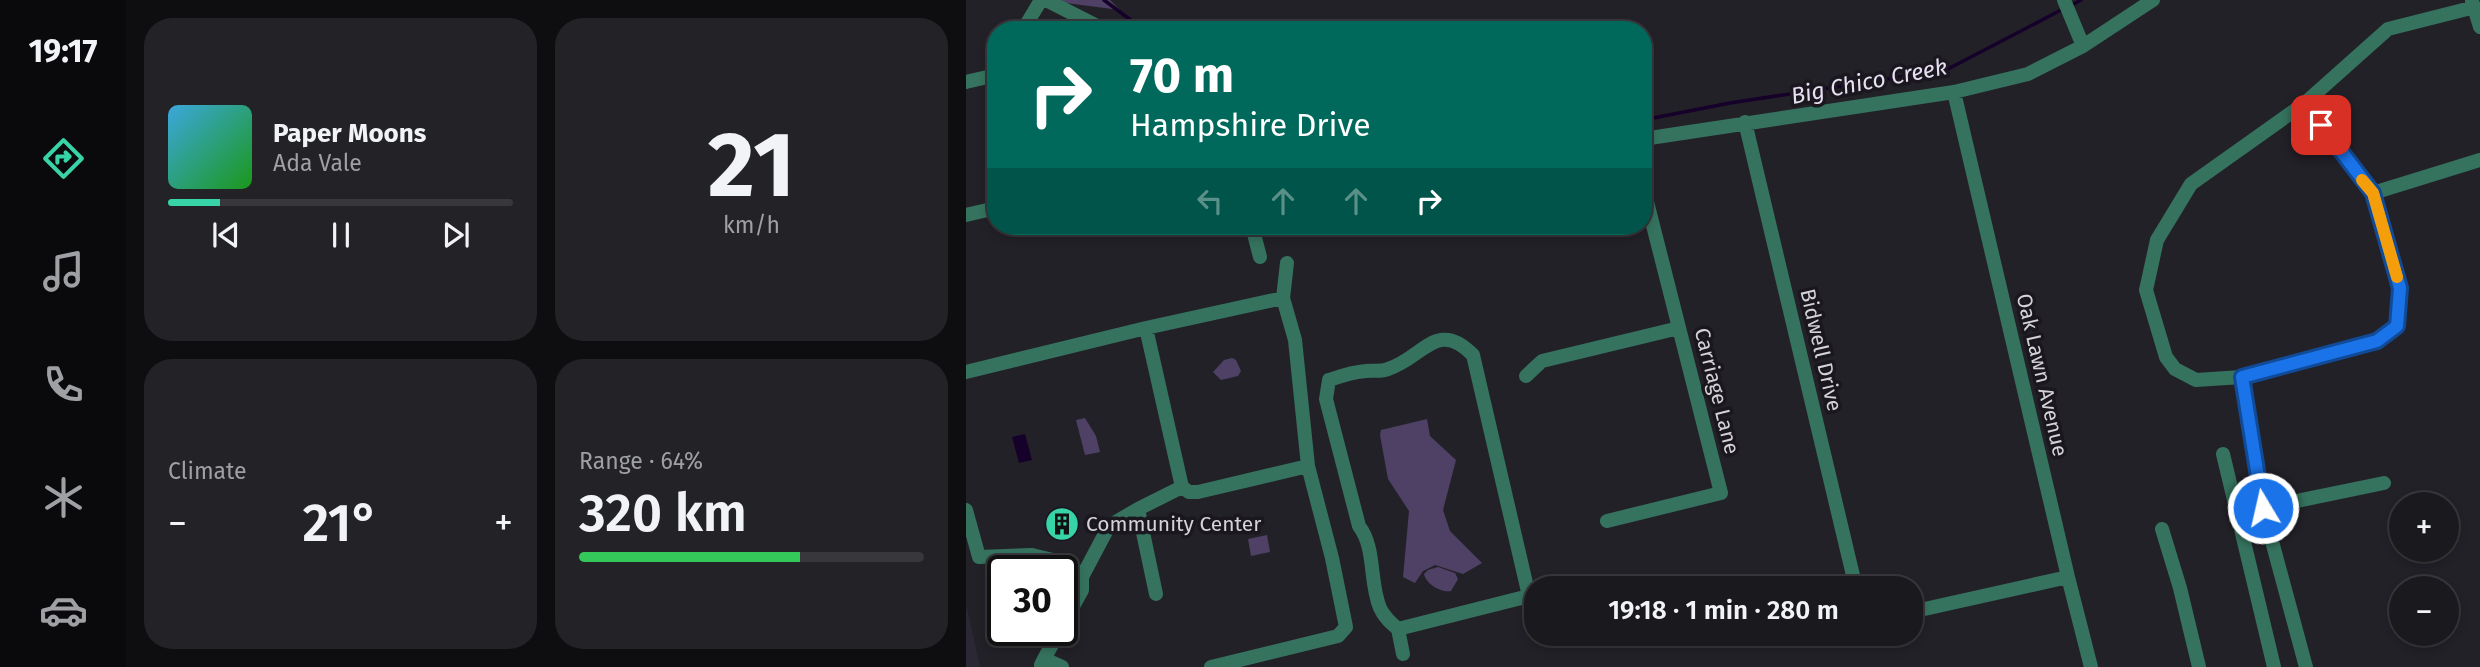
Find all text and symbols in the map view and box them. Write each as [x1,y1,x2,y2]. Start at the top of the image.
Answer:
text: 19:17 [28,32,98,70]
text: 70 m [1130,46,1234,105]
icon: right [1015,49,1106,140]
water label: Big Chico Creek [1789,52,1949,110]
pin [2291,95,2351,155]
text: Hampshire Drive [1130,106,1371,144]
icon: arrive [2302,106,2340,144]
text: 21 [708,111,795,220]
text: Paper Moons [273,118,426,149]
icon: directions [39,134,88,183]
text: Ada Vale [273,149,362,177]
icon: left [1191,182,1229,220]
icon: ahead [1264,182,1302,220]
icon: ahead [1337,182,1375,220]
icon: right [1410,182,1448,220]
text: km/h [723,211,780,239]
icon: previous [207,216,245,254]
icon: pause [322,216,360,254]
icon: next [437,216,475,254]
icon: music [39,247,88,296]
street label: Bidwell Drive [1794,286,1848,414]
street label: Oak Lawn Avenue [2011,291,2073,459]
street label: Carriage Lane [1689,325,1745,457]
icon: phone [39,360,88,409]
text: Range · 64% [579,447,703,475]
text: Climate [168,457,247,485]
position arrow [2226,471,2300,545]
icon: climate [39,473,88,522]
text: 320 km [579,482,747,545]
text: 21° [302,492,379,555]
map controls [2389,492,2459,646]
button: + [2389,492,2459,562]
text: − [168,500,187,546]
text: + [494,500,513,546]
building icon: Community Center [1043,505,1081,543]
place label: Community Center [1086,511,1261,537]
speed limit sign: 30 [987,555,1078,646]
button: − [2389,576,2459,646]
icon: car [39,586,88,635]
text: 19:18 · 1 min · 280 m [1608,595,1839,626]

